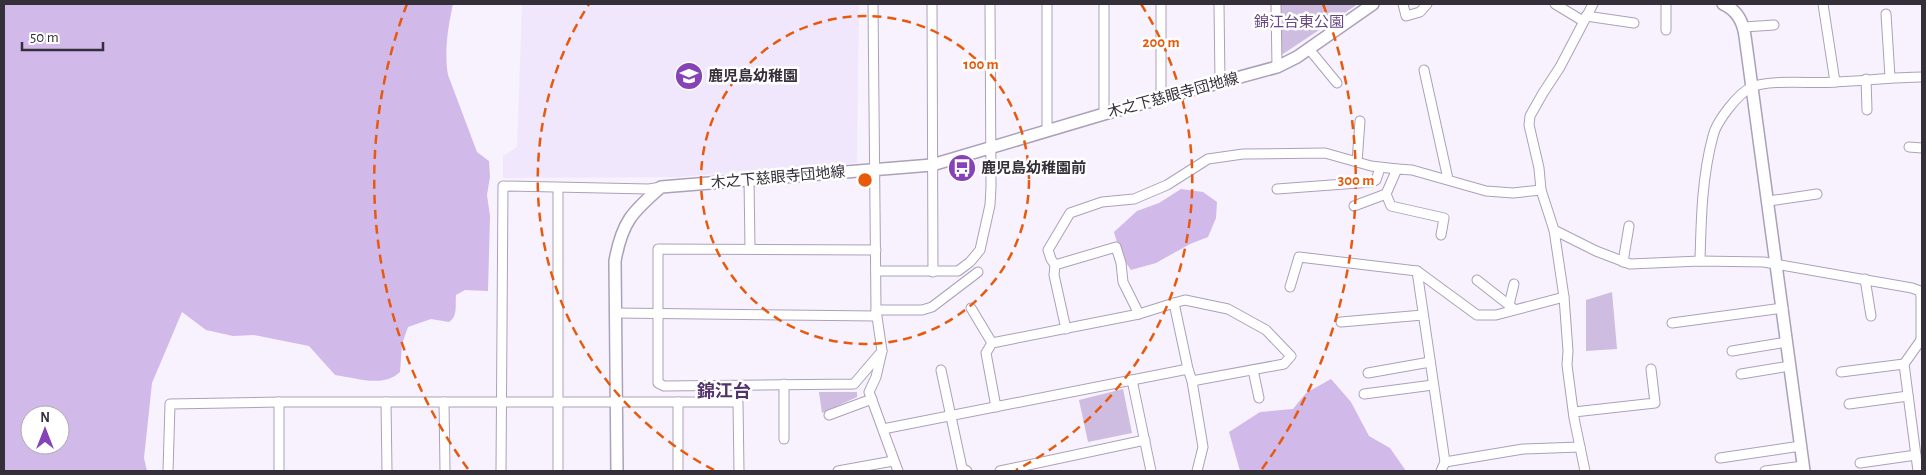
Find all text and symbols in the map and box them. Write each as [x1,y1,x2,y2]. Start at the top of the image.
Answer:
park label: 錦江台東公園 [1254,13,1344,30]
scale bar [22,20,104,52]
text: 50 m [30,30,59,45]
text: 200 m [1142,35,1180,50]
text: 100 m [963,57,999,72]
school or university icon: 鹿児島幼稚園 [674,61,704,91]
place label: 鹿児島幼稚園 [708,67,798,84]
street label: 木之下慈眼寺団地線 [1106,70,1240,120]
bus stop icon: 鹿児島幼稚園前 [947,153,977,183]
place label: 鹿児島幼稚園前 [981,159,1086,176]
street label: 木之下慈眼寺団地線 [710,163,846,191]
centre of rings [856,171,874,189]
text: 300 m [1338,173,1374,188]
district label: 錦江台 [697,381,751,401]
north arrow [20,405,70,455]
text: N [40,411,50,425]

